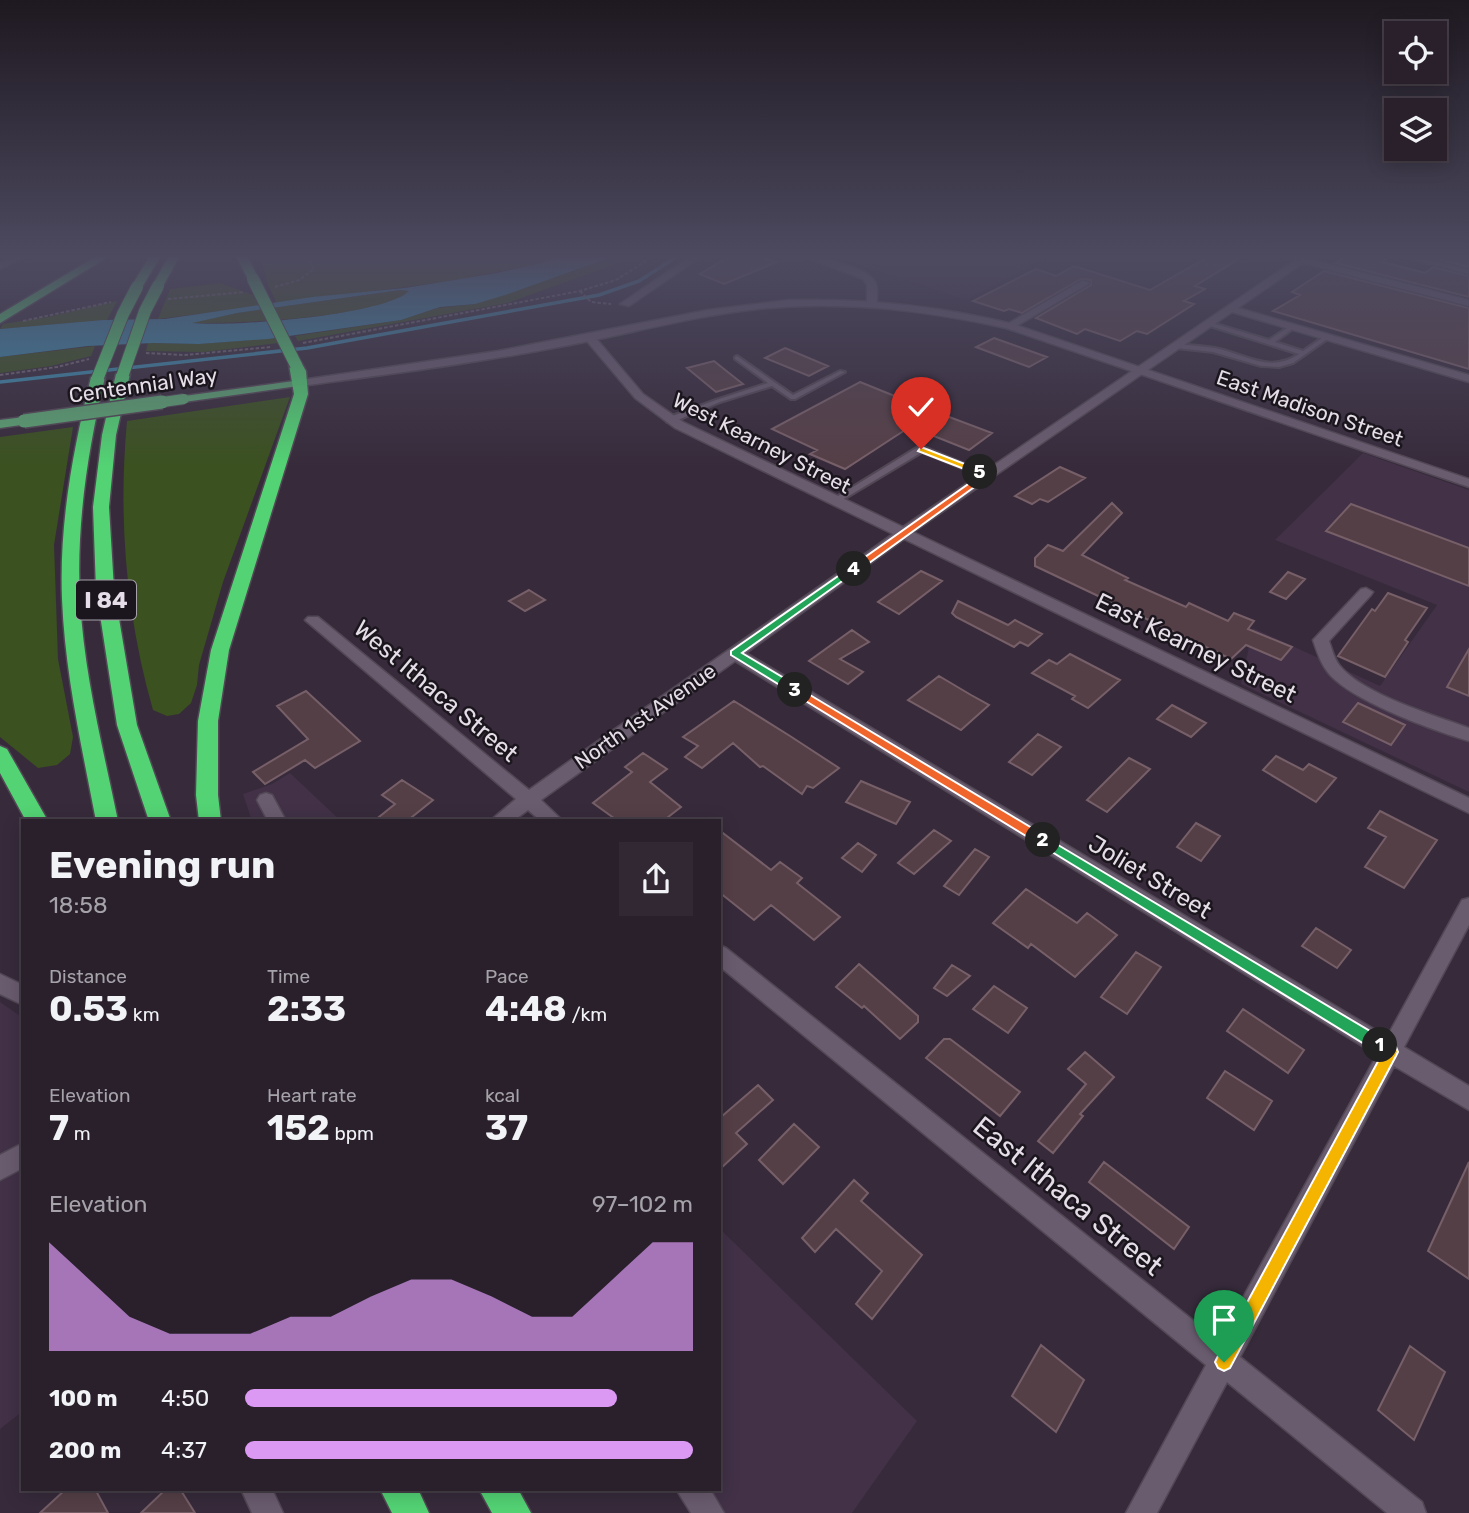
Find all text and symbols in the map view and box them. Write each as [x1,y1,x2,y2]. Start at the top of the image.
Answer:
map controls [1384,21,1447,161]
button: locate [1384,21,1447,84]
button: layers [1384,98,1447,161]
street label: Centennial Way [67,362,219,408]
street label: East Madison Street [1213,364,1407,452]
pin [891,377,951,449]
street label: West Kearney Street [669,387,855,499]
icon: check [902,388,940,426]
pin: 5 [962,454,998,490]
text: 5 [973,460,986,483]
pin: 4 [836,552,872,586]
text: 4 [847,557,860,580]
road number: I 84 [76,580,136,620]
street label: East Kearney Street [1091,587,1301,709]
street label: West Ithaca Street [348,614,524,768]
street label: North 1st Avenue [570,658,720,774]
pin: 3 [778,672,812,708]
text: 3 [788,678,801,701]
pin: 2 [1026,822,1060,858]
text: 2 [1036,828,1049,851]
street label: Joliet Street [1083,829,1217,925]
text: Evening run [49,842,275,888]
button: share [619,842,693,916]
text: 18:58 [49,891,108,919]
text: Distance [49,965,127,988]
text: Time [267,965,310,988]
text: Pace [485,965,529,988]
text: 0.53 [49,988,128,1030]
text: 2:33 [267,988,346,1030]
text: 4:48 [485,988,567,1030]
text: km [128,1003,160,1026]
text: /km [567,1003,607,1026]
pin: 1 [1362,1028,1398,1062]
text: 1 [1375,1033,1384,1056]
text: Elevation [49,1084,130,1107]
text: Heart rate [267,1084,357,1107]
text: kcal [485,1084,520,1107]
text: 7 [49,1107,69,1149]
text: 152 [267,1107,330,1149]
text: 37 [485,1107,528,1149]
street label: East Ithaca Street [967,1109,1169,1283]
text: m [69,1122,91,1145]
text: bpm [330,1122,374,1145]
text: Elevation [49,1190,148,1218]
text: 97–102 m [592,1190,693,1218]
pin [1194,1290,1254,1362]
icon: arrive [1205,1301,1243,1339]
text: 100 m [49,1384,118,1412]
text: 4:50 [161,1384,209,1412]
text: 200 m [49,1436,121,1464]
text: 4:37 [161,1436,207,1464]

